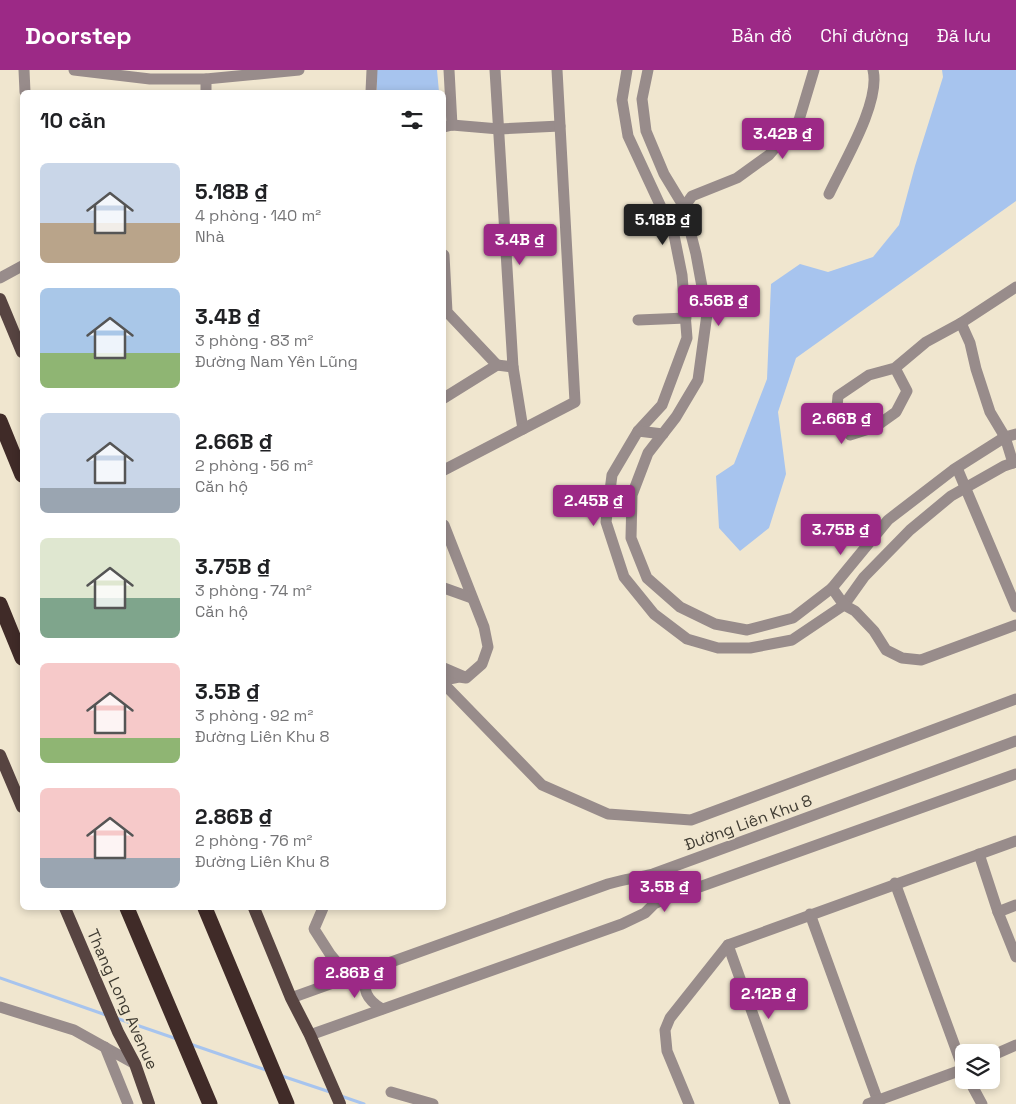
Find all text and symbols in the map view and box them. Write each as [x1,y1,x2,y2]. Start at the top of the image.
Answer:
text: Doorstep [25,20,132,51]
text: Bản đồ [732,24,792,47]
text: Chỉ đường [820,24,909,47]
text: Đã lưu [937,24,991,47]
icon: filters [398,106,426,134]
text: 10 căn [40,107,106,134]
pin: 3.42B ₫ [737,118,829,160]
text: 3.42B ₫ [753,123,813,144]
text: 5.18B ₫ [195,178,269,205]
icon: home [80,183,140,243]
pin: 5.18B ₫ [617,204,709,246]
text: 4 phòng · 140 m² [195,205,321,226]
text: 5.18B ₫ [635,209,691,230]
pin: 3.4B ₫ [479,224,561,266]
text: Nhà [195,226,225,247]
text: 3.4B ₫ [495,229,545,250]
pin: 6.56B ₫ [673,284,765,327]
text: 6.56B ₫ [689,290,749,311]
text: 3.4B ₫ [195,303,261,330]
icon: home [80,308,140,368]
text: 3 phòng · 83 m² [195,330,313,351]
text: Đường Nam Yên Lũng [195,351,358,372]
pin: 2.66B ₫ [796,402,888,445]
text: 2.66B ₫ [812,408,872,429]
text: 2.66B ₫ [195,428,274,455]
icon: home [80,433,140,493]
text: 2 phòng · 56 m² [195,455,313,476]
text: Căn hộ [195,476,248,497]
pin: 2.45B ₫ [548,484,640,527]
text: 2.45B ₫ [564,490,624,511]
pin: 3.75B ₫ [795,514,887,556]
text: 3.75B ₫ [812,519,870,540]
text: 3.75B ₫ [195,553,272,580]
icon: home [80,558,140,618]
text: 3 phòng · 74 m² [195,580,312,601]
text: Căn hộ [195,601,248,622]
text: 3.5B ₫ [195,678,261,705]
icon: home [80,683,140,743]
text: 3 phòng · 92 m² [195,705,313,726]
text: Đường Liên Khu 8 [195,726,329,747]
street label: Đường Liên Khu 8 [681,790,815,855]
text: 2.86B ₫ [195,803,273,830]
icon: home [80,808,140,868]
text: 2 phòng · 76 m² [195,830,312,851]
text: Đường Liên Khu 8 [195,851,329,872]
pin: 3.5B ₫ [624,870,706,913]
text: 3.5B ₫ [640,876,690,897]
street label: Thang Long Avenue [82,926,163,1073]
pin: 2.86B ₫ [309,956,401,999]
text: 2.86B ₫ [325,962,385,983]
pin: 2.12B ₫ [723,978,815,1020]
text: 2.12B ₫ [741,983,797,1004]
map controls [955,1044,1000,1089]
button: layers [955,1044,1000,1089]

